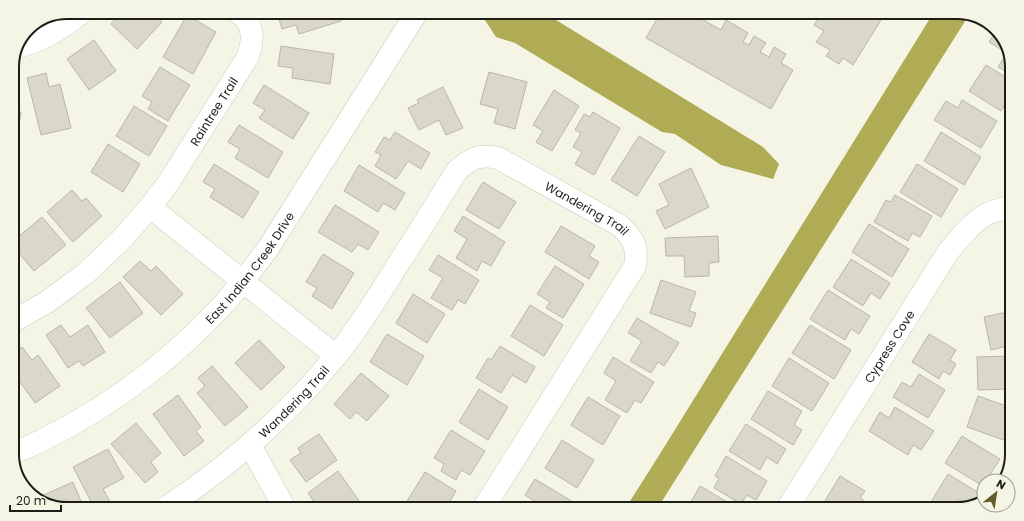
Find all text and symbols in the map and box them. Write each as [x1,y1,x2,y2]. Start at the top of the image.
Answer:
street label: Raintree Trail [186,74,242,149]
street label: Wandering Trail [542,177,633,239]
street label: East Indian Creek Drive [201,208,298,327]
street label: Cypress Cove [860,307,918,386]
street label: Wandering Trail [255,362,333,441]
north arrow [976,473,1016,513]
text: N [993,475,1009,493]
scale bar [10,487,61,513]
text: 20 m [16,492,46,509]

